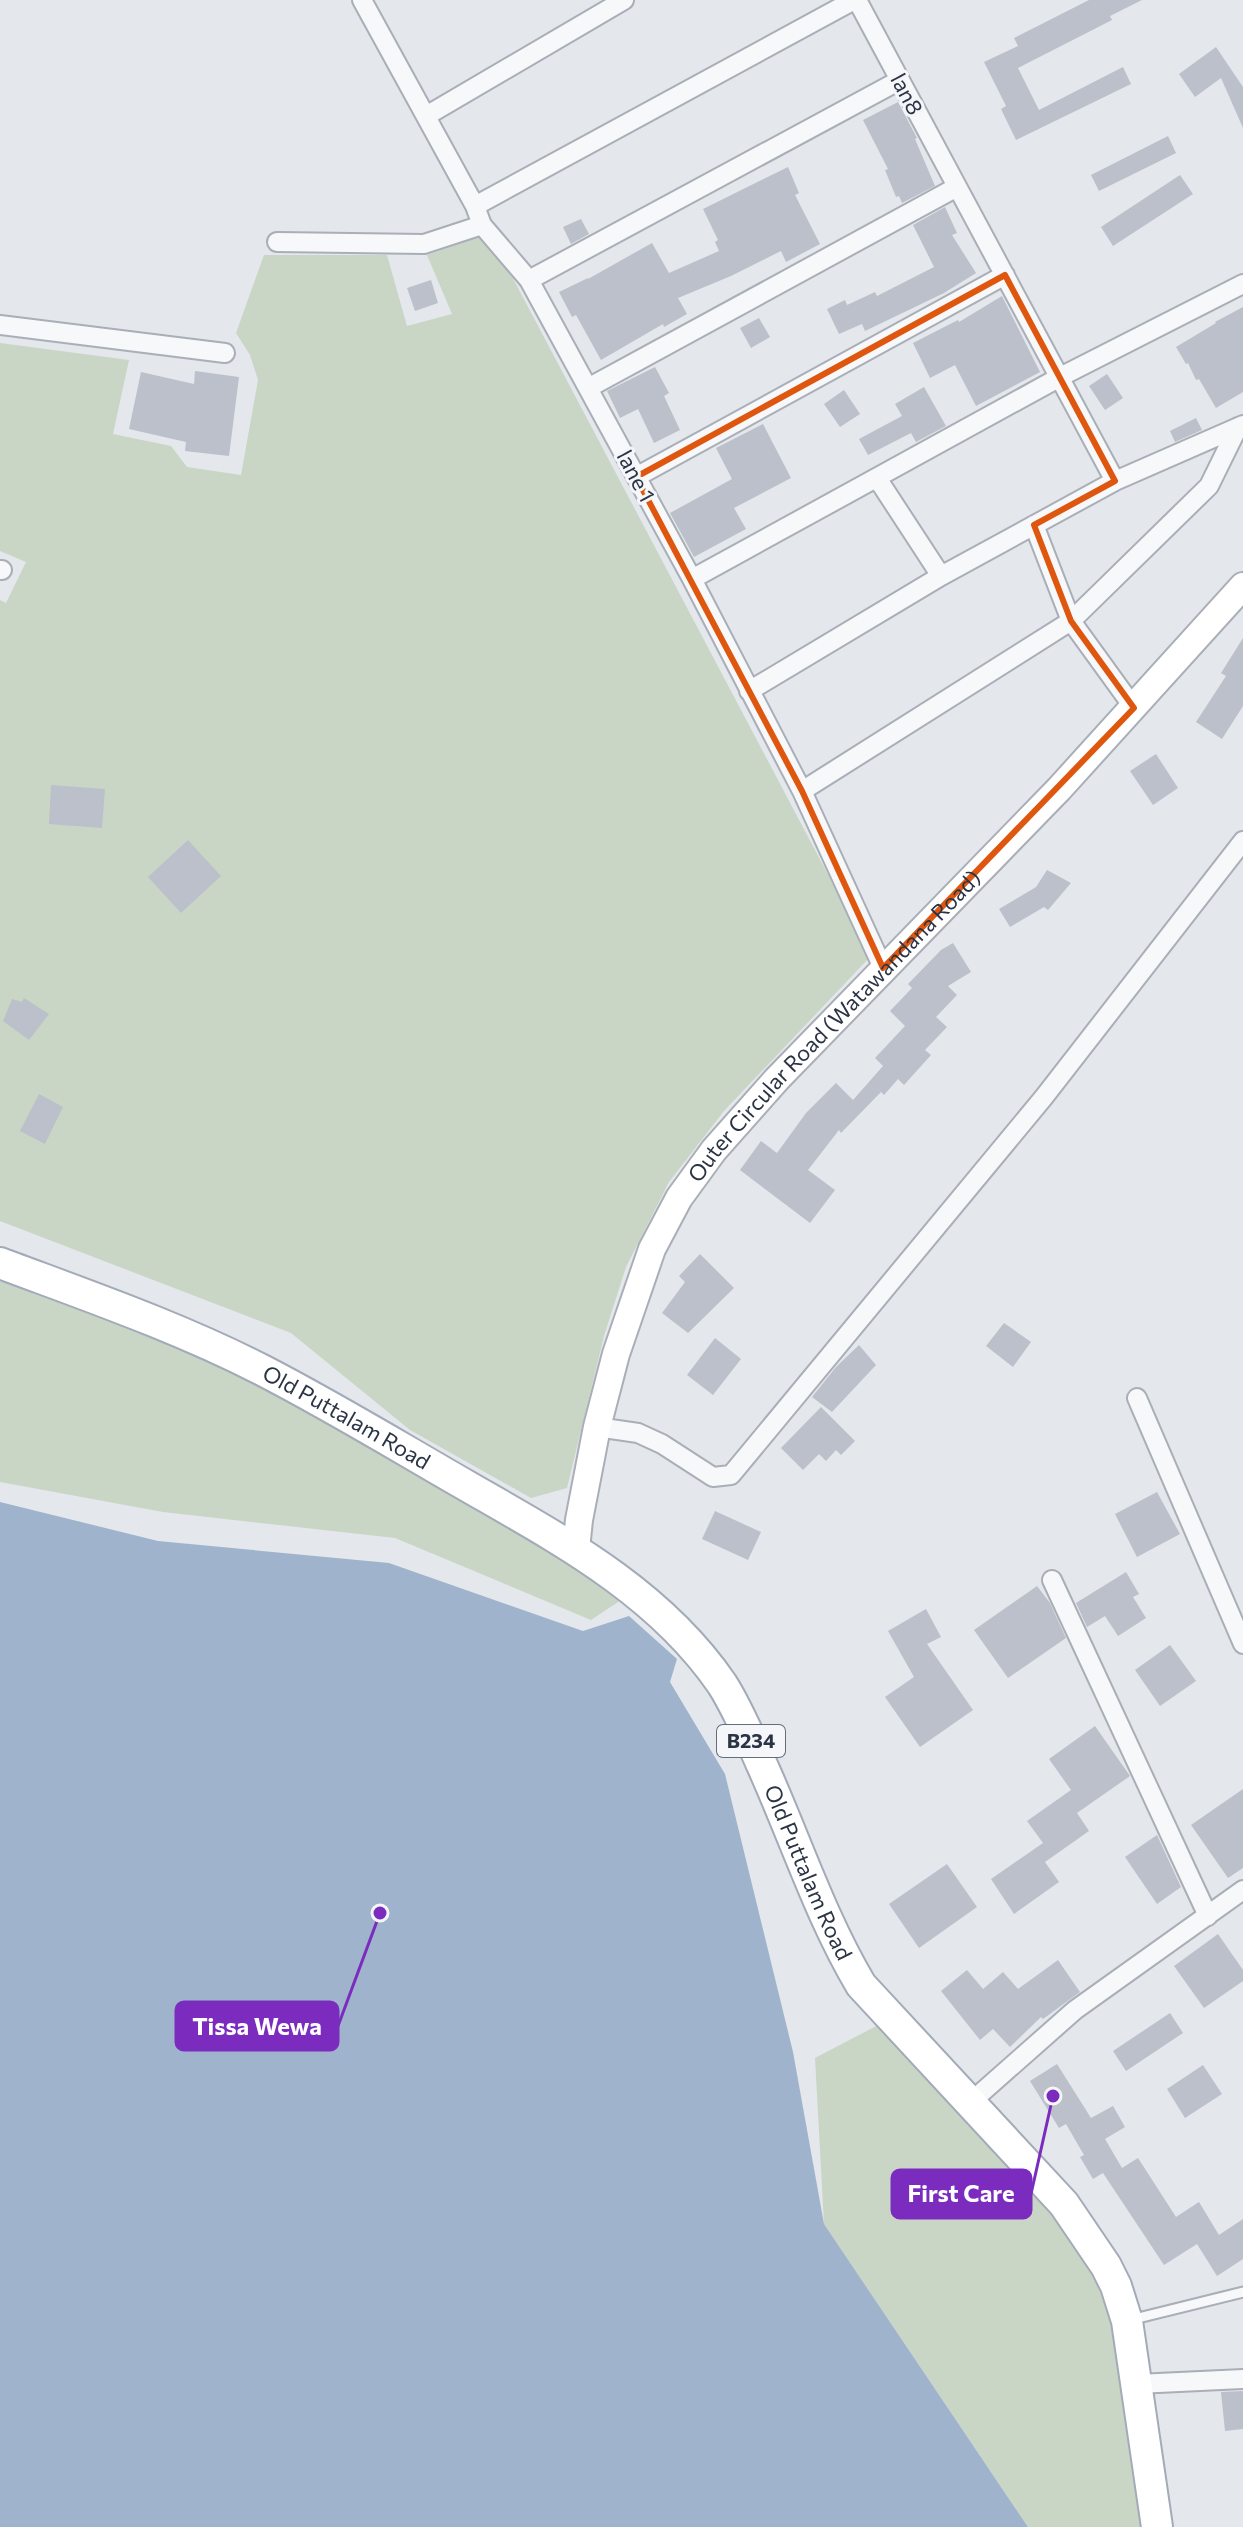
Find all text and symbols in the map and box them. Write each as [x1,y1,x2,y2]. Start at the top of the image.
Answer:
street label: lan8 [885,68,929,119]
street label: lane 1 [612,445,661,506]
street label: Outer Circular Road (Watawandana Road) [681,864,986,1187]
street label: Old Puttalam Road [258,1359,435,1475]
road number: B234 [717,1725,785,1757]
street label: Old Puttalam Road [759,1780,859,1964]
callout: Tissa Wewa [176,2002,338,2050]
text: Tissa Wewa [192,2011,322,2040]
callout: First Care [892,2170,1031,2218]
text: First Care [907,2178,1015,2207]

